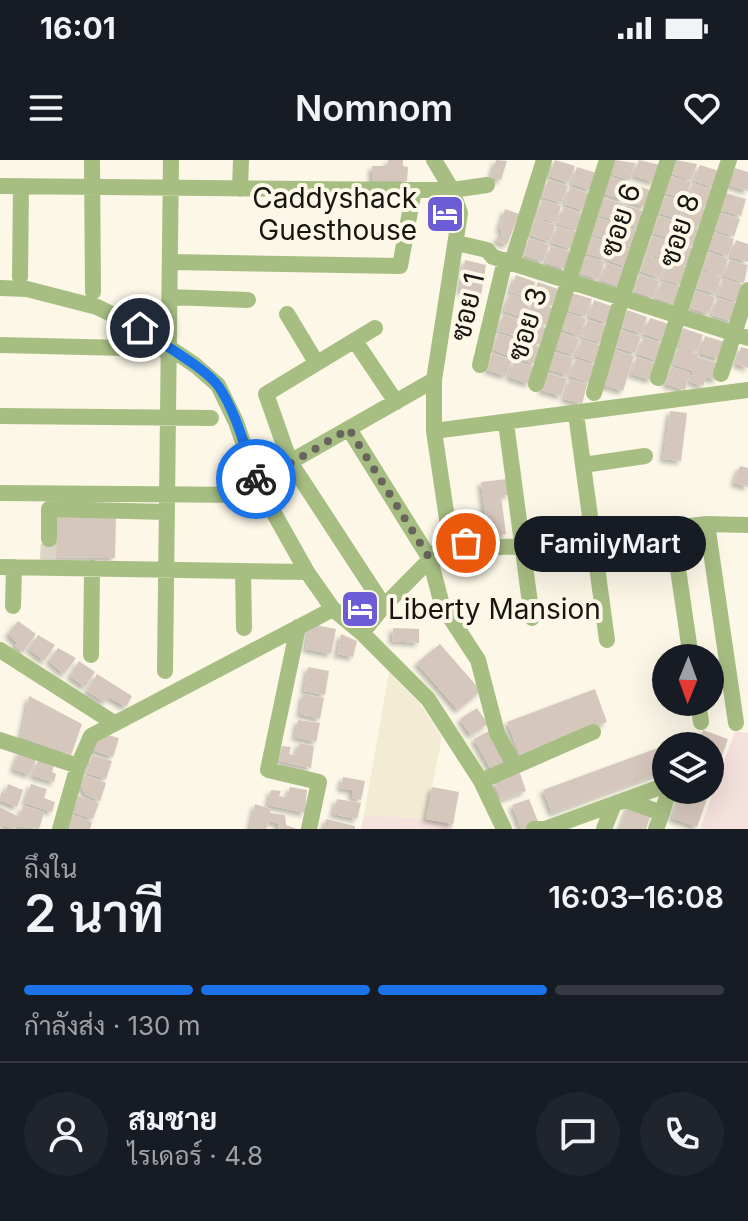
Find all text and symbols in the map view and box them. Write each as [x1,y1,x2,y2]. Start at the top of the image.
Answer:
text: 16:01 [40,10,116,46]
icon: menu [24,86,68,130]
text: Nomnom [295,86,453,130]
icon: heart [680,86,724,130]
street label: ซอย 6 [592,179,648,261]
place label: Caddyshack Guesthouse [252,181,417,247]
street label: ซอย 8 [651,189,707,271]
hotel icon: Caddyshack Guesthouse [424,193,466,235]
street label: ซอย 1 [443,270,491,344]
street label: ซอย 3 [500,283,554,365]
pin [106,294,174,362]
icon: home [118,306,162,350]
courier [216,439,296,519]
icon: bike [234,457,278,501]
pin [432,509,500,577]
callout: FamilyMart [514,515,706,571]
icon: bag [444,521,488,565]
text: FamilyMart [539,528,681,559]
hotel icon: Liberty Mansion [339,588,381,630]
place label: Liberty Mansion [388,592,601,626]
north arrow [652,644,724,716]
map controls [652,644,724,804]
button: layers [652,732,724,804]
text: ถึงใน [24,853,77,884]
text: 16:03–16:08 [548,879,724,915]
text: 2 นาที [24,882,164,945]
text: กำลังส่ง · 130 m [24,1010,201,1041]
button: person [24,1092,108,1176]
button: chat [536,1092,620,1176]
button: phone [640,1092,724,1176]
text: สมชาย [128,1101,217,1137]
text: ไรเดอร์ · 4.8 [128,1140,263,1171]

